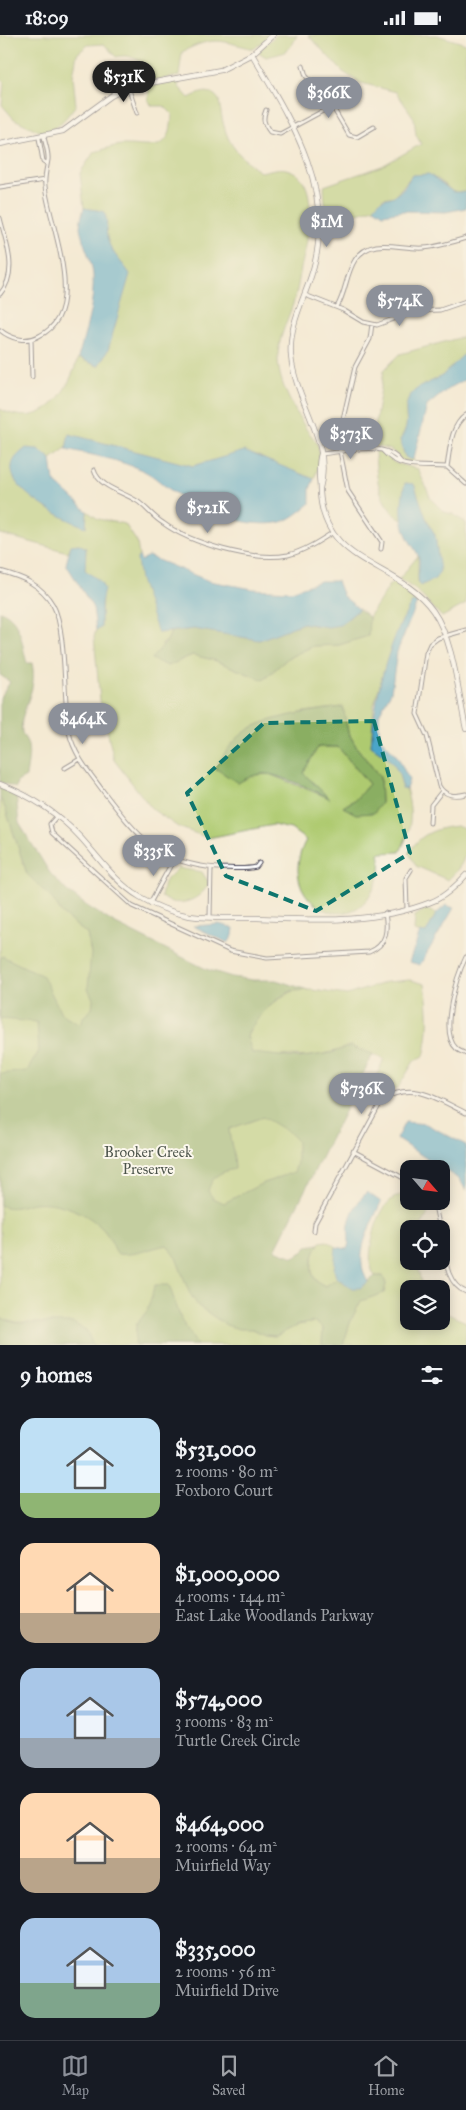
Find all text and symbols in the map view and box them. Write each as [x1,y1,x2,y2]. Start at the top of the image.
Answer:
text: 18:09 [25,6,69,29]
pin: $531K [89,61,159,103]
text: $531K [103,67,145,86]
pin: $366K [294,77,364,119]
text: $366K [307,83,351,102]
pin: $1M [303,205,351,248]
text: $1M [311,212,343,231]
pin: $574K [365,285,435,327]
text: $574K [377,291,423,310]
pin: $373K [316,417,386,460]
text: $373K [330,424,372,443]
pin: $521K [173,491,243,534]
text: $521K [187,498,229,517]
pin: $464K [48,703,118,745]
text: $464K [60,709,106,728]
pin: $335K [119,835,189,877]
text: $335K [133,841,175,860]
pin: $736K [327,1073,397,1115]
text: $736K [340,1079,384,1098]
park label: Brooker Creek Preserve [104,1143,192,1178]
north arrow [400,1160,450,1210]
map controls [400,1160,450,1330]
button: locate [400,1220,450,1270]
button: layers [400,1280,450,1330]
icon: filters [418,1361,446,1389]
text: 9 homes [20,1362,92,1388]
text: $531,000 [175,1436,256,1462]
icon: home [60,1438,120,1498]
text: 2 rooms · 80 m² [175,1462,278,1481]
text: Foxboro Court [175,1481,273,1500]
text: $1,000,000 [175,1561,280,1587]
icon: home [60,1563,120,1623]
text: 4 rooms · 144 m² [175,1587,285,1606]
text: East Lake Woodlands Parkway [175,1606,374,1625]
text: $574,000 [175,1686,262,1712]
icon: home [60,1688,120,1748]
text: 3 rooms · 83 m² [175,1712,273,1731]
text: Turtle Creek Circle [175,1731,300,1750]
text: $464,000 [175,1811,264,1837]
icon: home [60,1813,120,1873]
text: 2 rooms · 64 m² [175,1837,277,1856]
text: Muirfield Way [175,1856,270,1875]
text: $335,000 [175,1936,256,1962]
icon: home [60,1938,120,1998]
text: 2 rooms · 56 m² [175,1962,275,1981]
text: Muirfield Drive [175,1981,279,2000]
tab: Map [61,2052,89,2099]
tab: Saved [212,2052,245,2099]
tab: Home [368,2052,405,2099]

